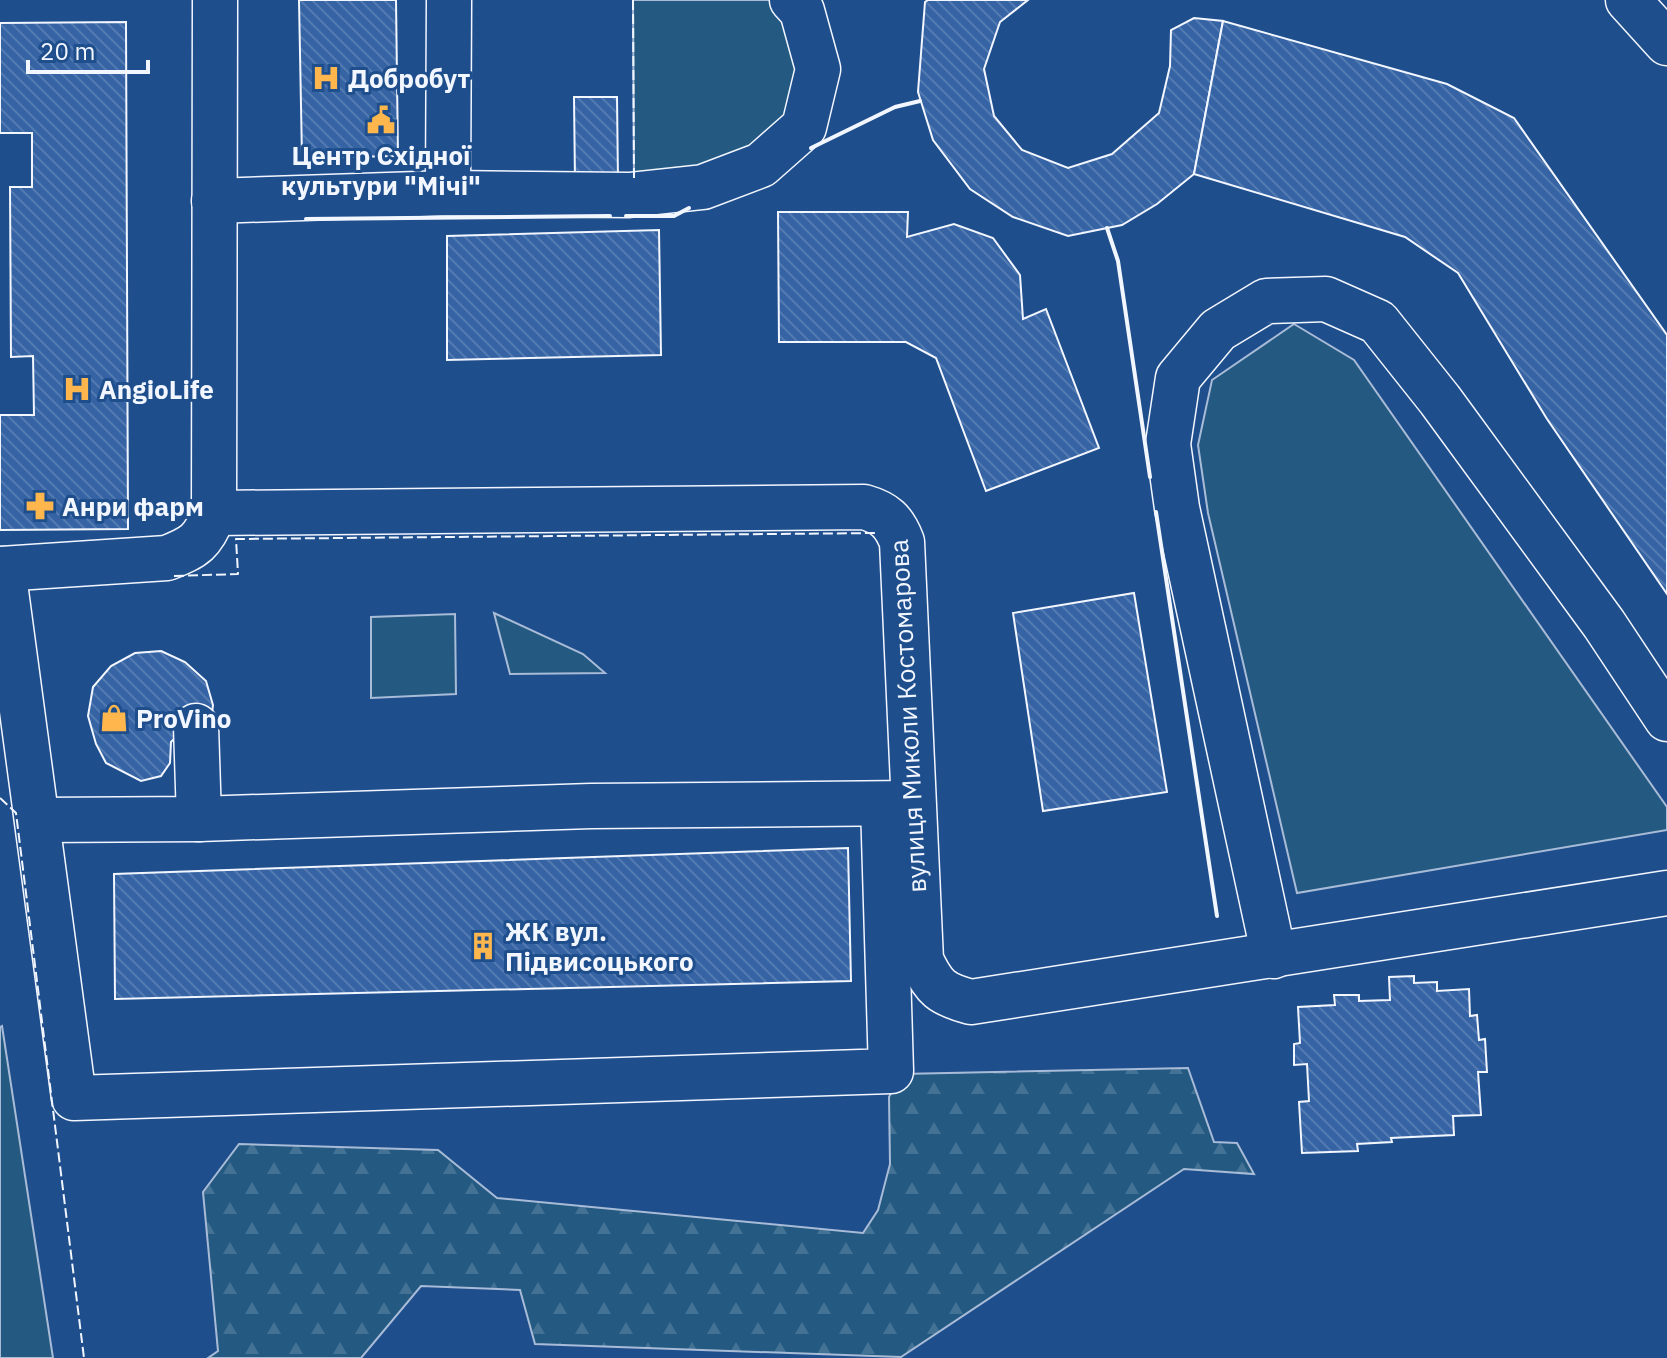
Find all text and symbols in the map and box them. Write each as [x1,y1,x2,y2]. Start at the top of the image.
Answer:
scale bar [28,24,148,74]
text: 20 m [40,35,95,67]
place label: Добробут [348,61,471,95]
hospital icon: Добробут [311,63,341,93]
public building icon: Центр Східної культури "Мічі" [366,105,396,135]
place label: Центр Східної культури "Мічі" [281,138,481,202]
place label: AngioLife [99,372,214,406]
hospital icon: AngioLife [62,374,92,404]
place label: Анри фарм [62,489,204,523]
pharmacy icon: Анри фарм [25,491,55,521]
street label: вулиця Миколи Костомарова [881,538,933,894]
place label: ProVino [136,701,231,735]
shop icon: ProVino [99,703,129,733]
place label: ЖК вул. Підвисоцького [505,914,694,978]
building icon: ЖК вул. Підвисоцького [468,931,498,961]

